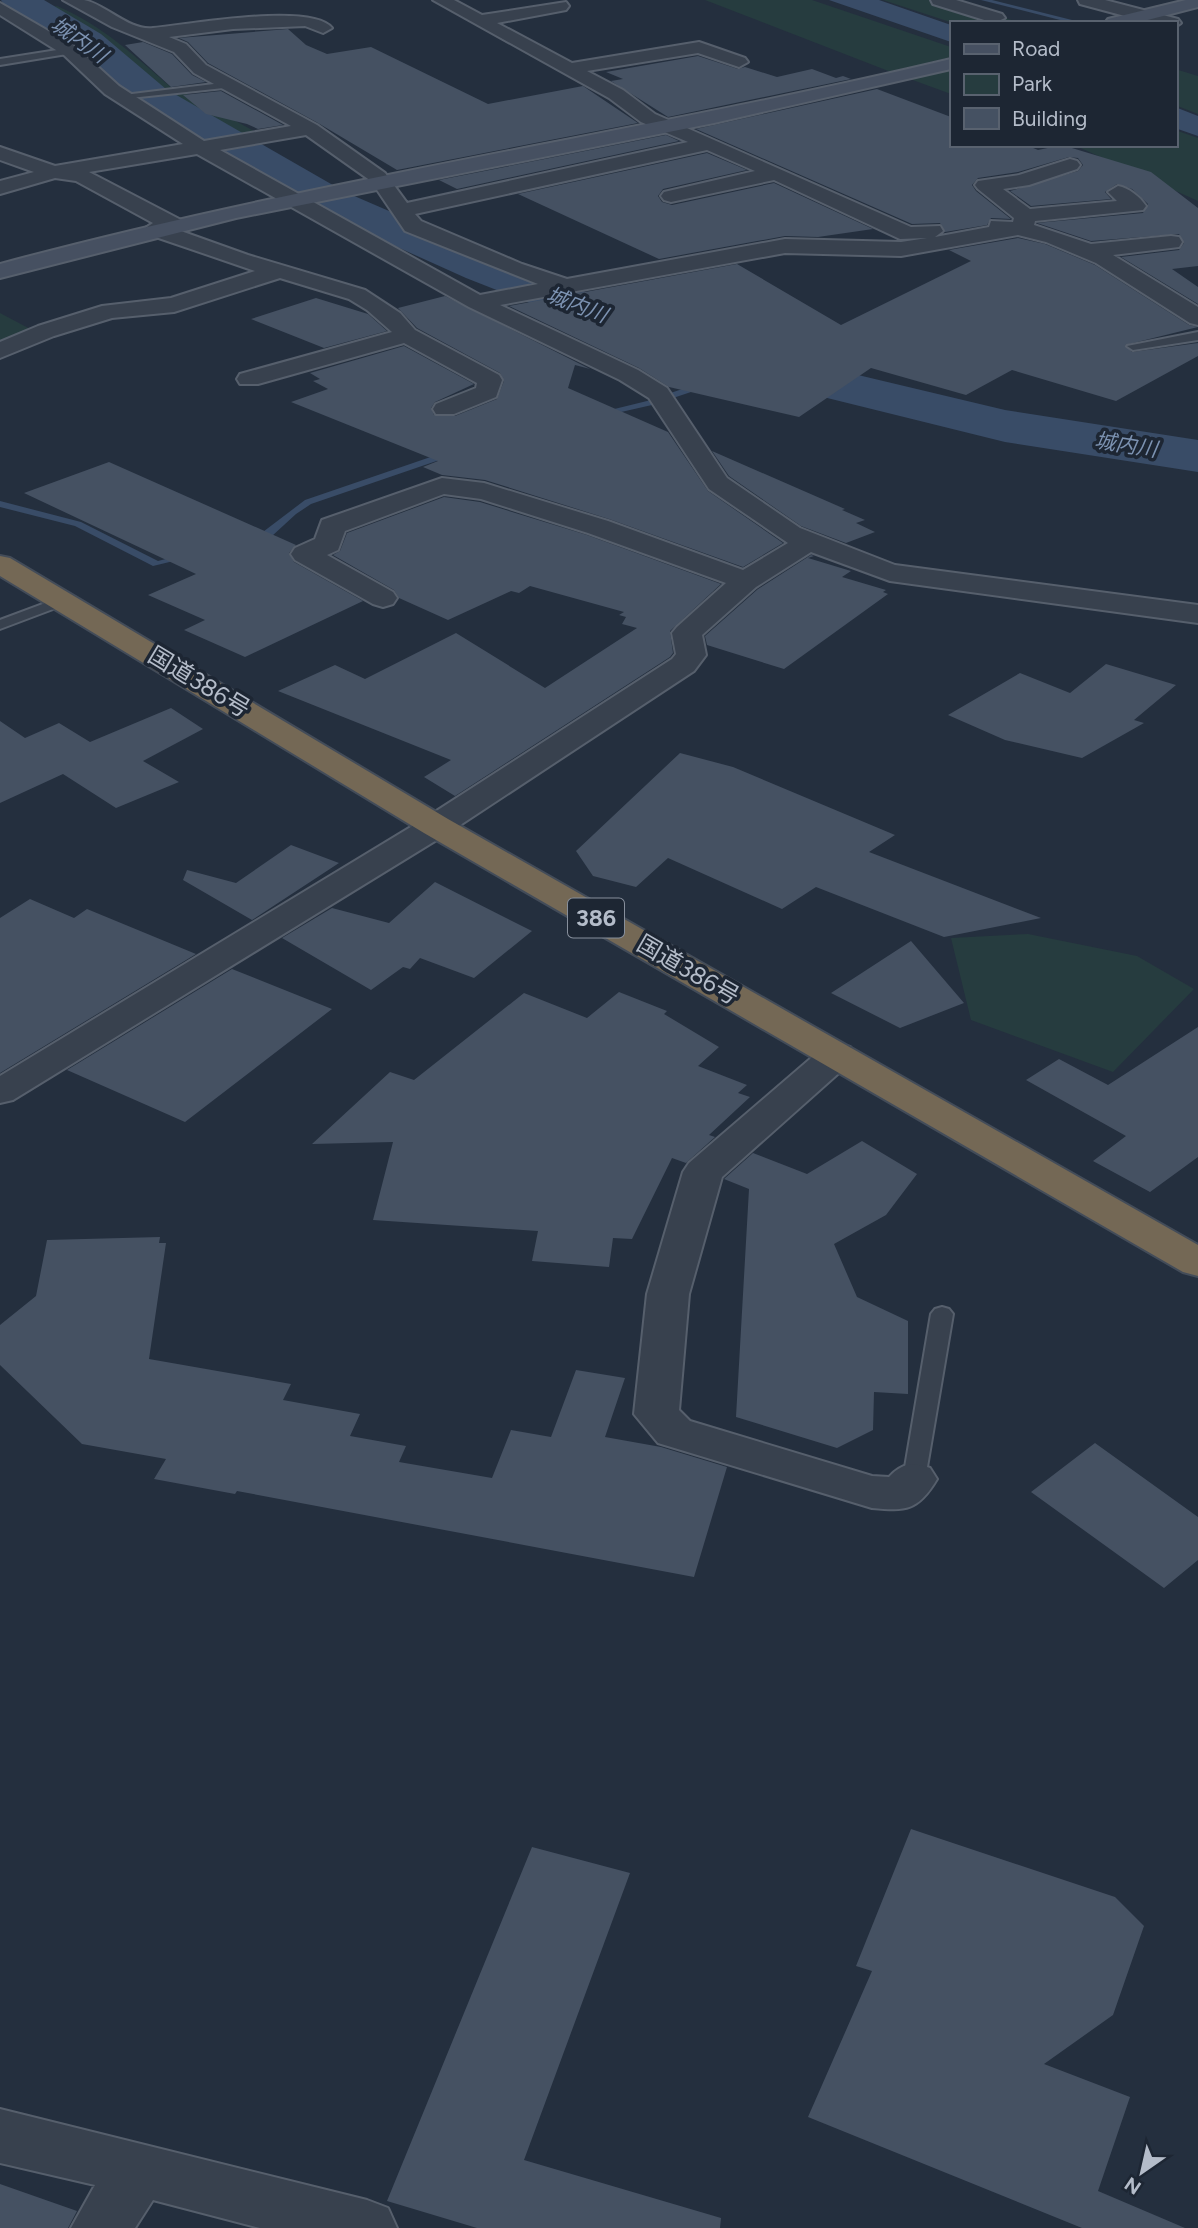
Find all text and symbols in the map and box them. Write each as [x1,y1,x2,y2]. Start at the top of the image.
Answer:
water label: 城内川 [46,11,114,69]
legend [950,21,1177,147]
text: Road [1012,36,1060,61]
text: Park [1012,71,1053,96]
text: Building [1012,106,1087,131]
water label: 城内川 [543,282,613,328]
water label: 城内川 [1093,427,1161,462]
street label: 国道386号 [143,640,255,723]
road number: 386 [568,898,624,937]
street label: 国道386号 [632,929,745,1010]
north arrow [1107,2137,1177,2207]
text: N [1120,2172,1145,2199]

